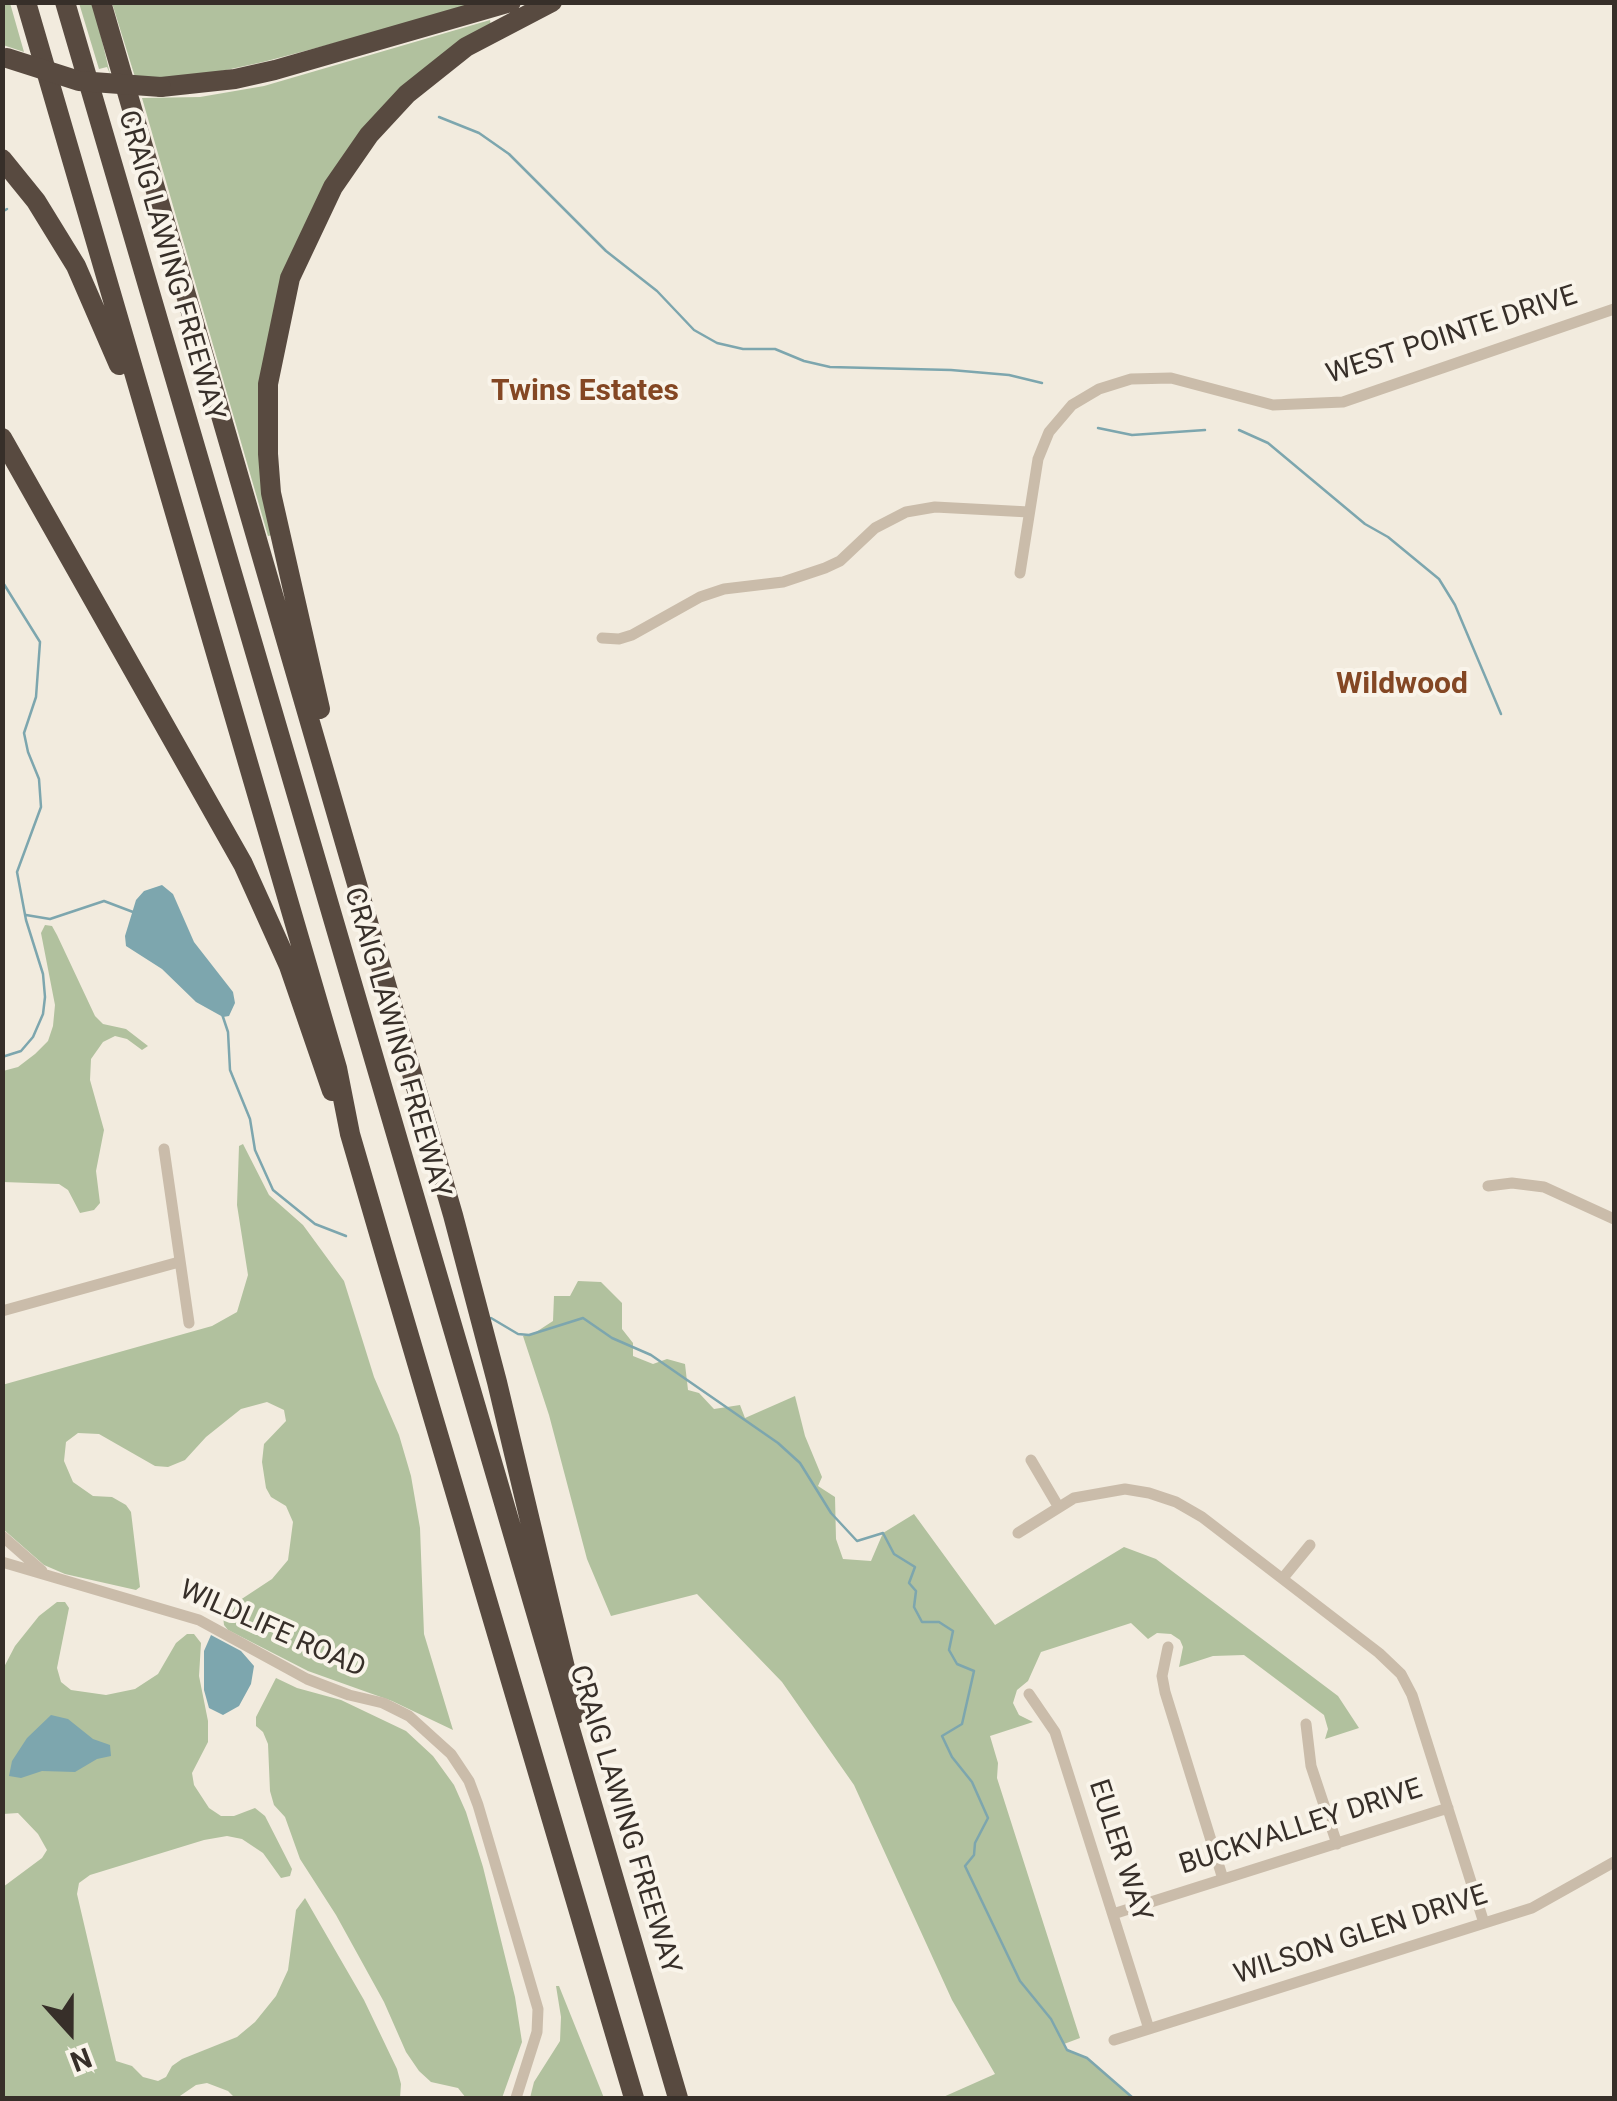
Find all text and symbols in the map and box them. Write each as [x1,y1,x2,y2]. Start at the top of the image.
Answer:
street label: CRAIG LAWING FREEWAY [110,107,230,425]
street label: WEST POINTE DRIVE [1322,280,1582,392]
district label: Twins Estates [491,374,679,410]
district label: Wildwood [1336,667,1468,703]
street label: CRAIG LAWING FREEWAY [336,884,456,1202]
street label: WILDLIFE ROAD [174,1574,370,1686]
street label: CRAIG LAWING FREEWAY [561,1662,687,1978]
street label: BUCKVALLEY DRIVE [1175,1773,1427,1883]
street label: EULER WAY [1080,1776,1158,1926]
street label: WILSON GLEN DRIVE [1230,1879,1492,1993]
north arrow [20,1981,120,2081]
text: N [66,2041,96,2078]

